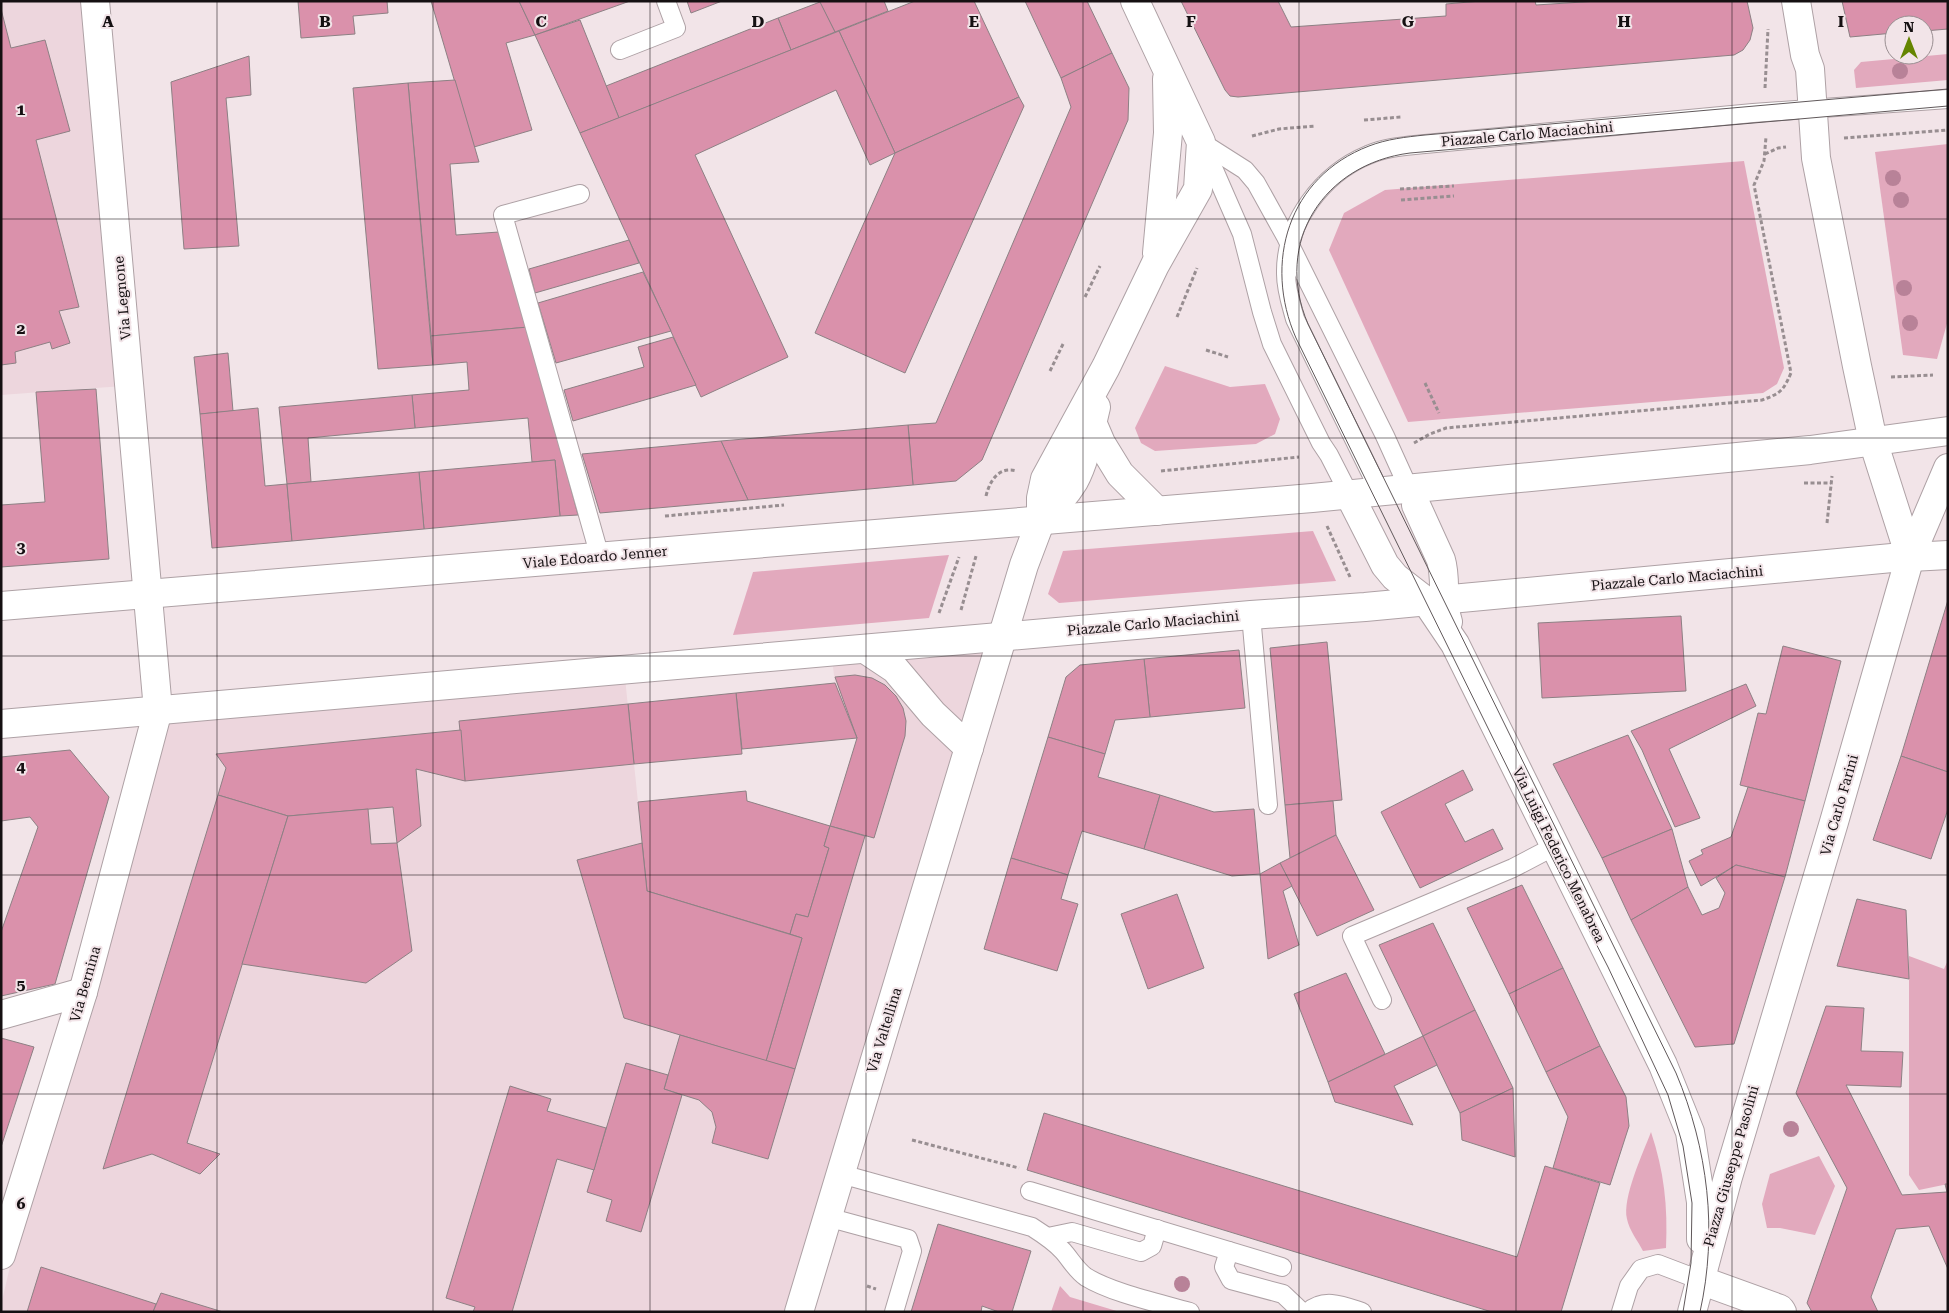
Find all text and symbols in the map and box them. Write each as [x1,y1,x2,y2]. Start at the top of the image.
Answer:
text: A [102,12,114,31]
text: B [319,12,331,31]
text: C [535,12,547,31]
text: D [752,12,765,31]
text: E [969,12,979,31]
text: F [1186,12,1196,31]
text: G [1402,12,1415,31]
text: H [1617,12,1631,31]
text: I [1838,12,1844,31]
north arrow [1884,15,1934,65]
text: N [1904,19,1915,35]
text: 1 [17,100,26,119]
street label: Piazzale Carlo Maciachini [1440,118,1614,149]
street label: Via Legnone [110,255,134,341]
text: 2 [17,319,26,338]
text: 3 [17,538,26,557]
street label: Viale Edoardo Jenner [522,543,668,571]
street label: Piazzale Carlo Maciachini [1590,562,1764,593]
street label: Piazzale Carlo Maciachini [1066,607,1240,638]
street label: Via Carlo Farini [1817,752,1861,857]
text: 4 [17,757,26,776]
street label: Via Luigi Federico Menabrea [1510,765,1609,946]
street label: Via Bernina [67,944,104,1024]
text: 5 [17,975,26,994]
street label: Via Valtellina [863,985,905,1075]
street label: Piazza Giuseppe Pasolini [1700,1083,1762,1248]
text: 6 [17,1194,26,1213]

